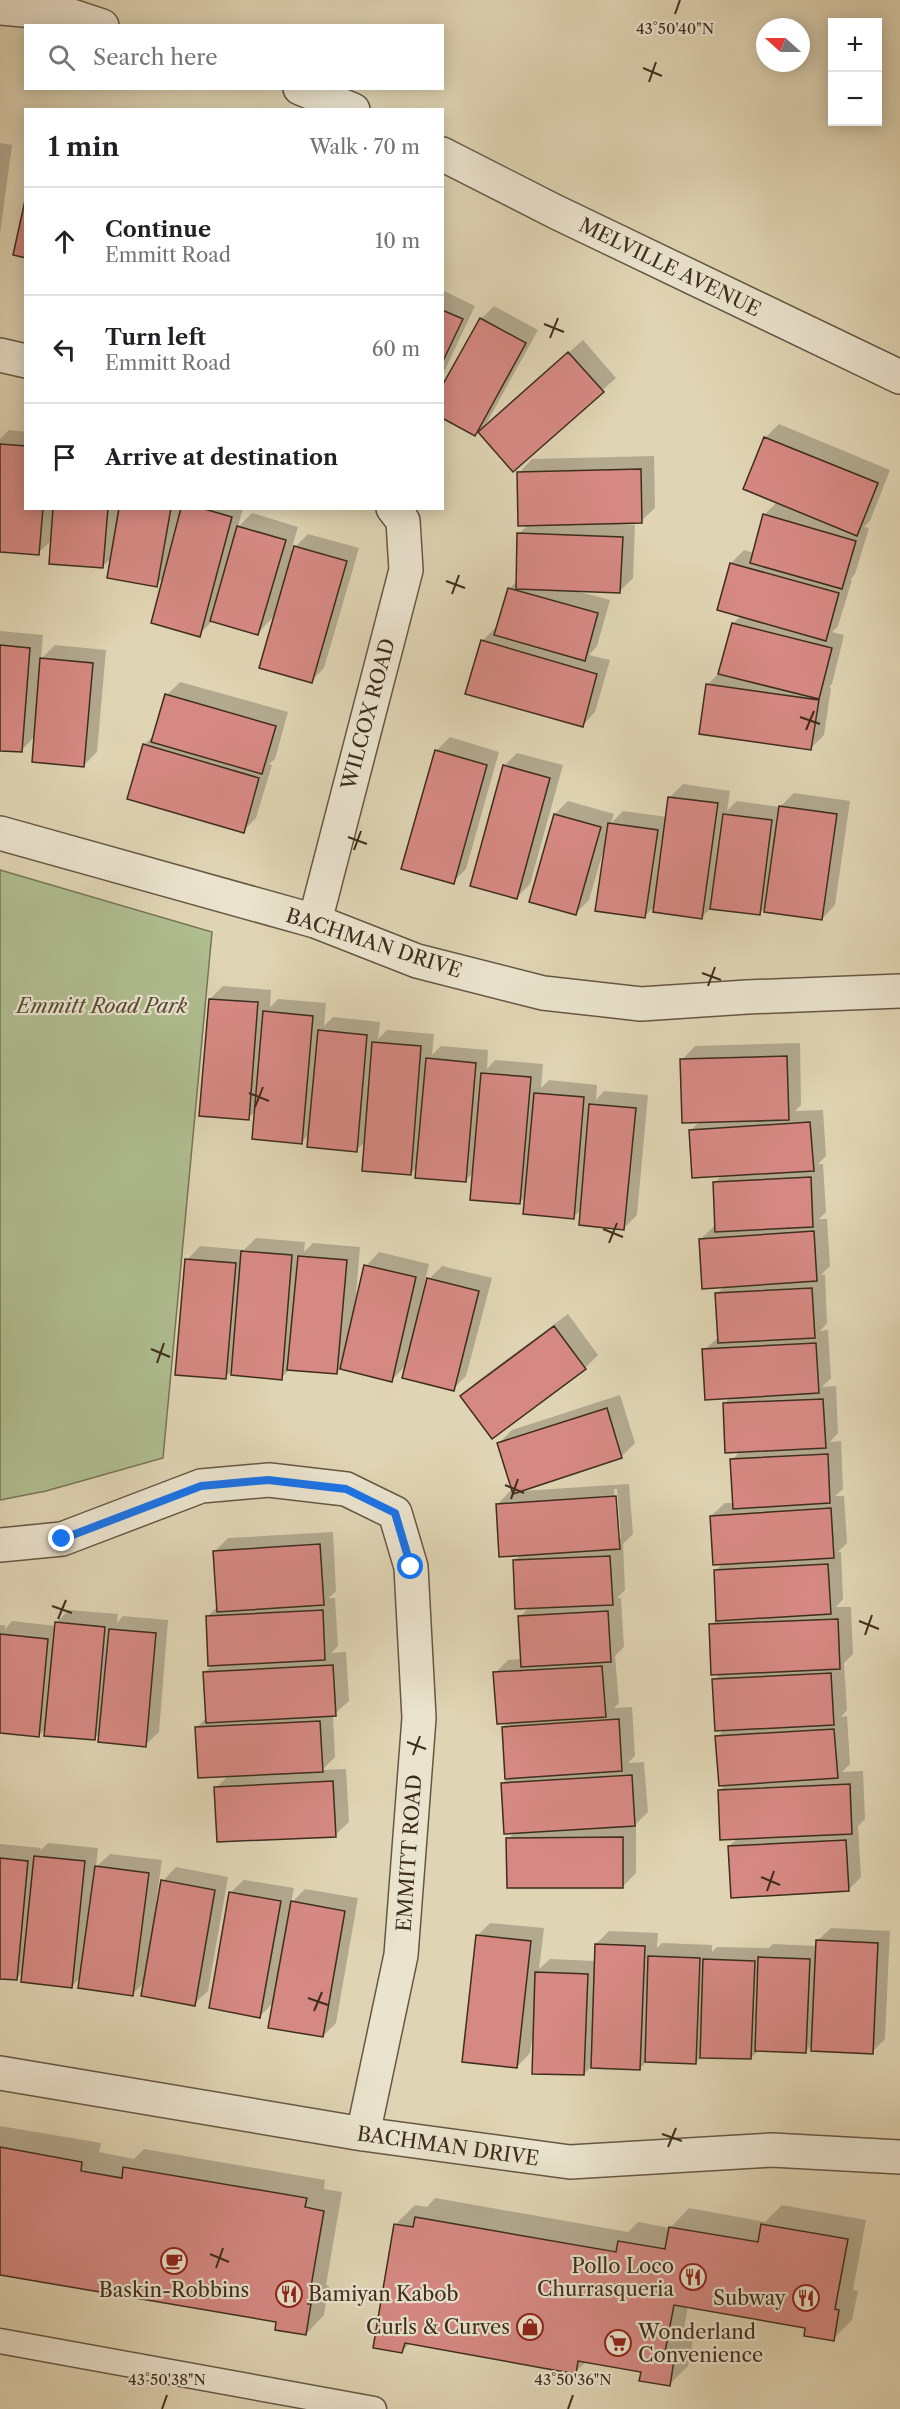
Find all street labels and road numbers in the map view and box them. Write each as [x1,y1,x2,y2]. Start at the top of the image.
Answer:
street label: MELVILLE AVENUE [575,213,765,321]
street label: WILCOX ROAD [336,636,400,793]
street label: BACHMAN DRIVE [283,903,465,983]
street label: EMMITT ROAD [392,1773,426,1933]
street label: BACHMAN DRIVE [355,2121,541,2171]

